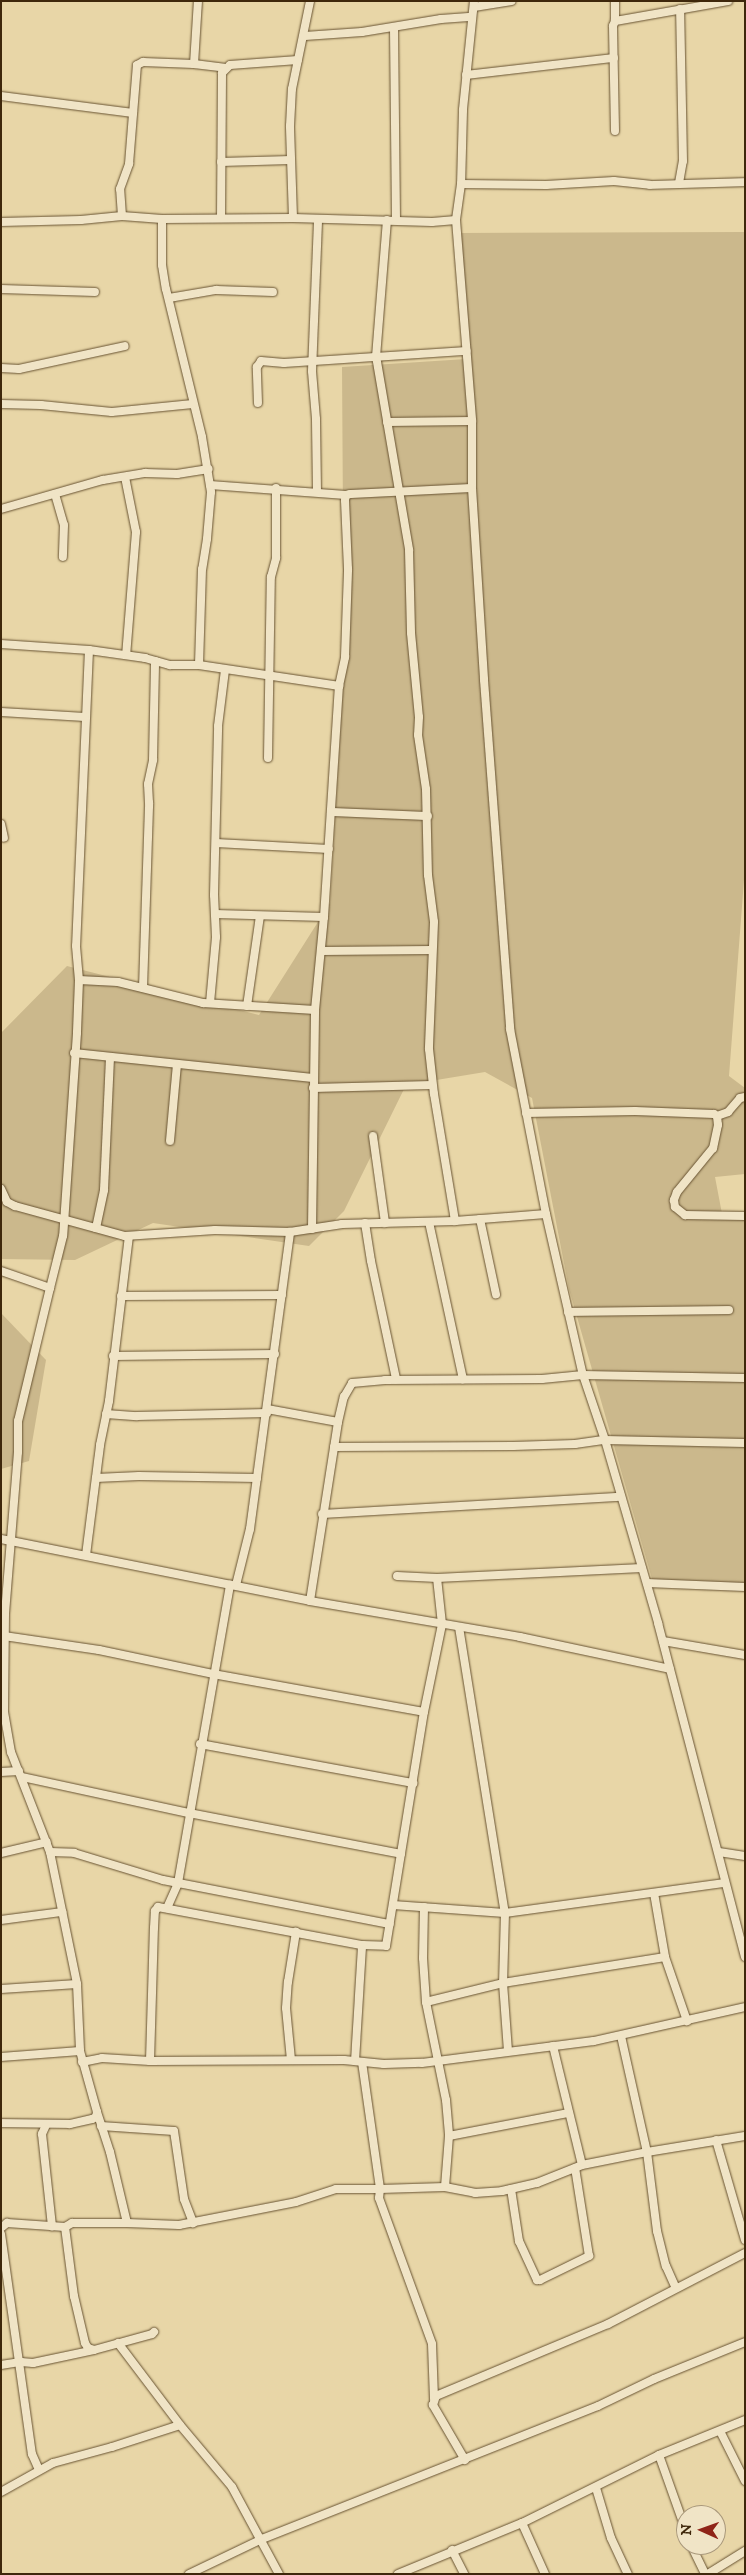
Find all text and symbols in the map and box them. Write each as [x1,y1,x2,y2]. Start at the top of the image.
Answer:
north arrow [676,2505,726,2555]
text: N [678,2523,696,2536]

